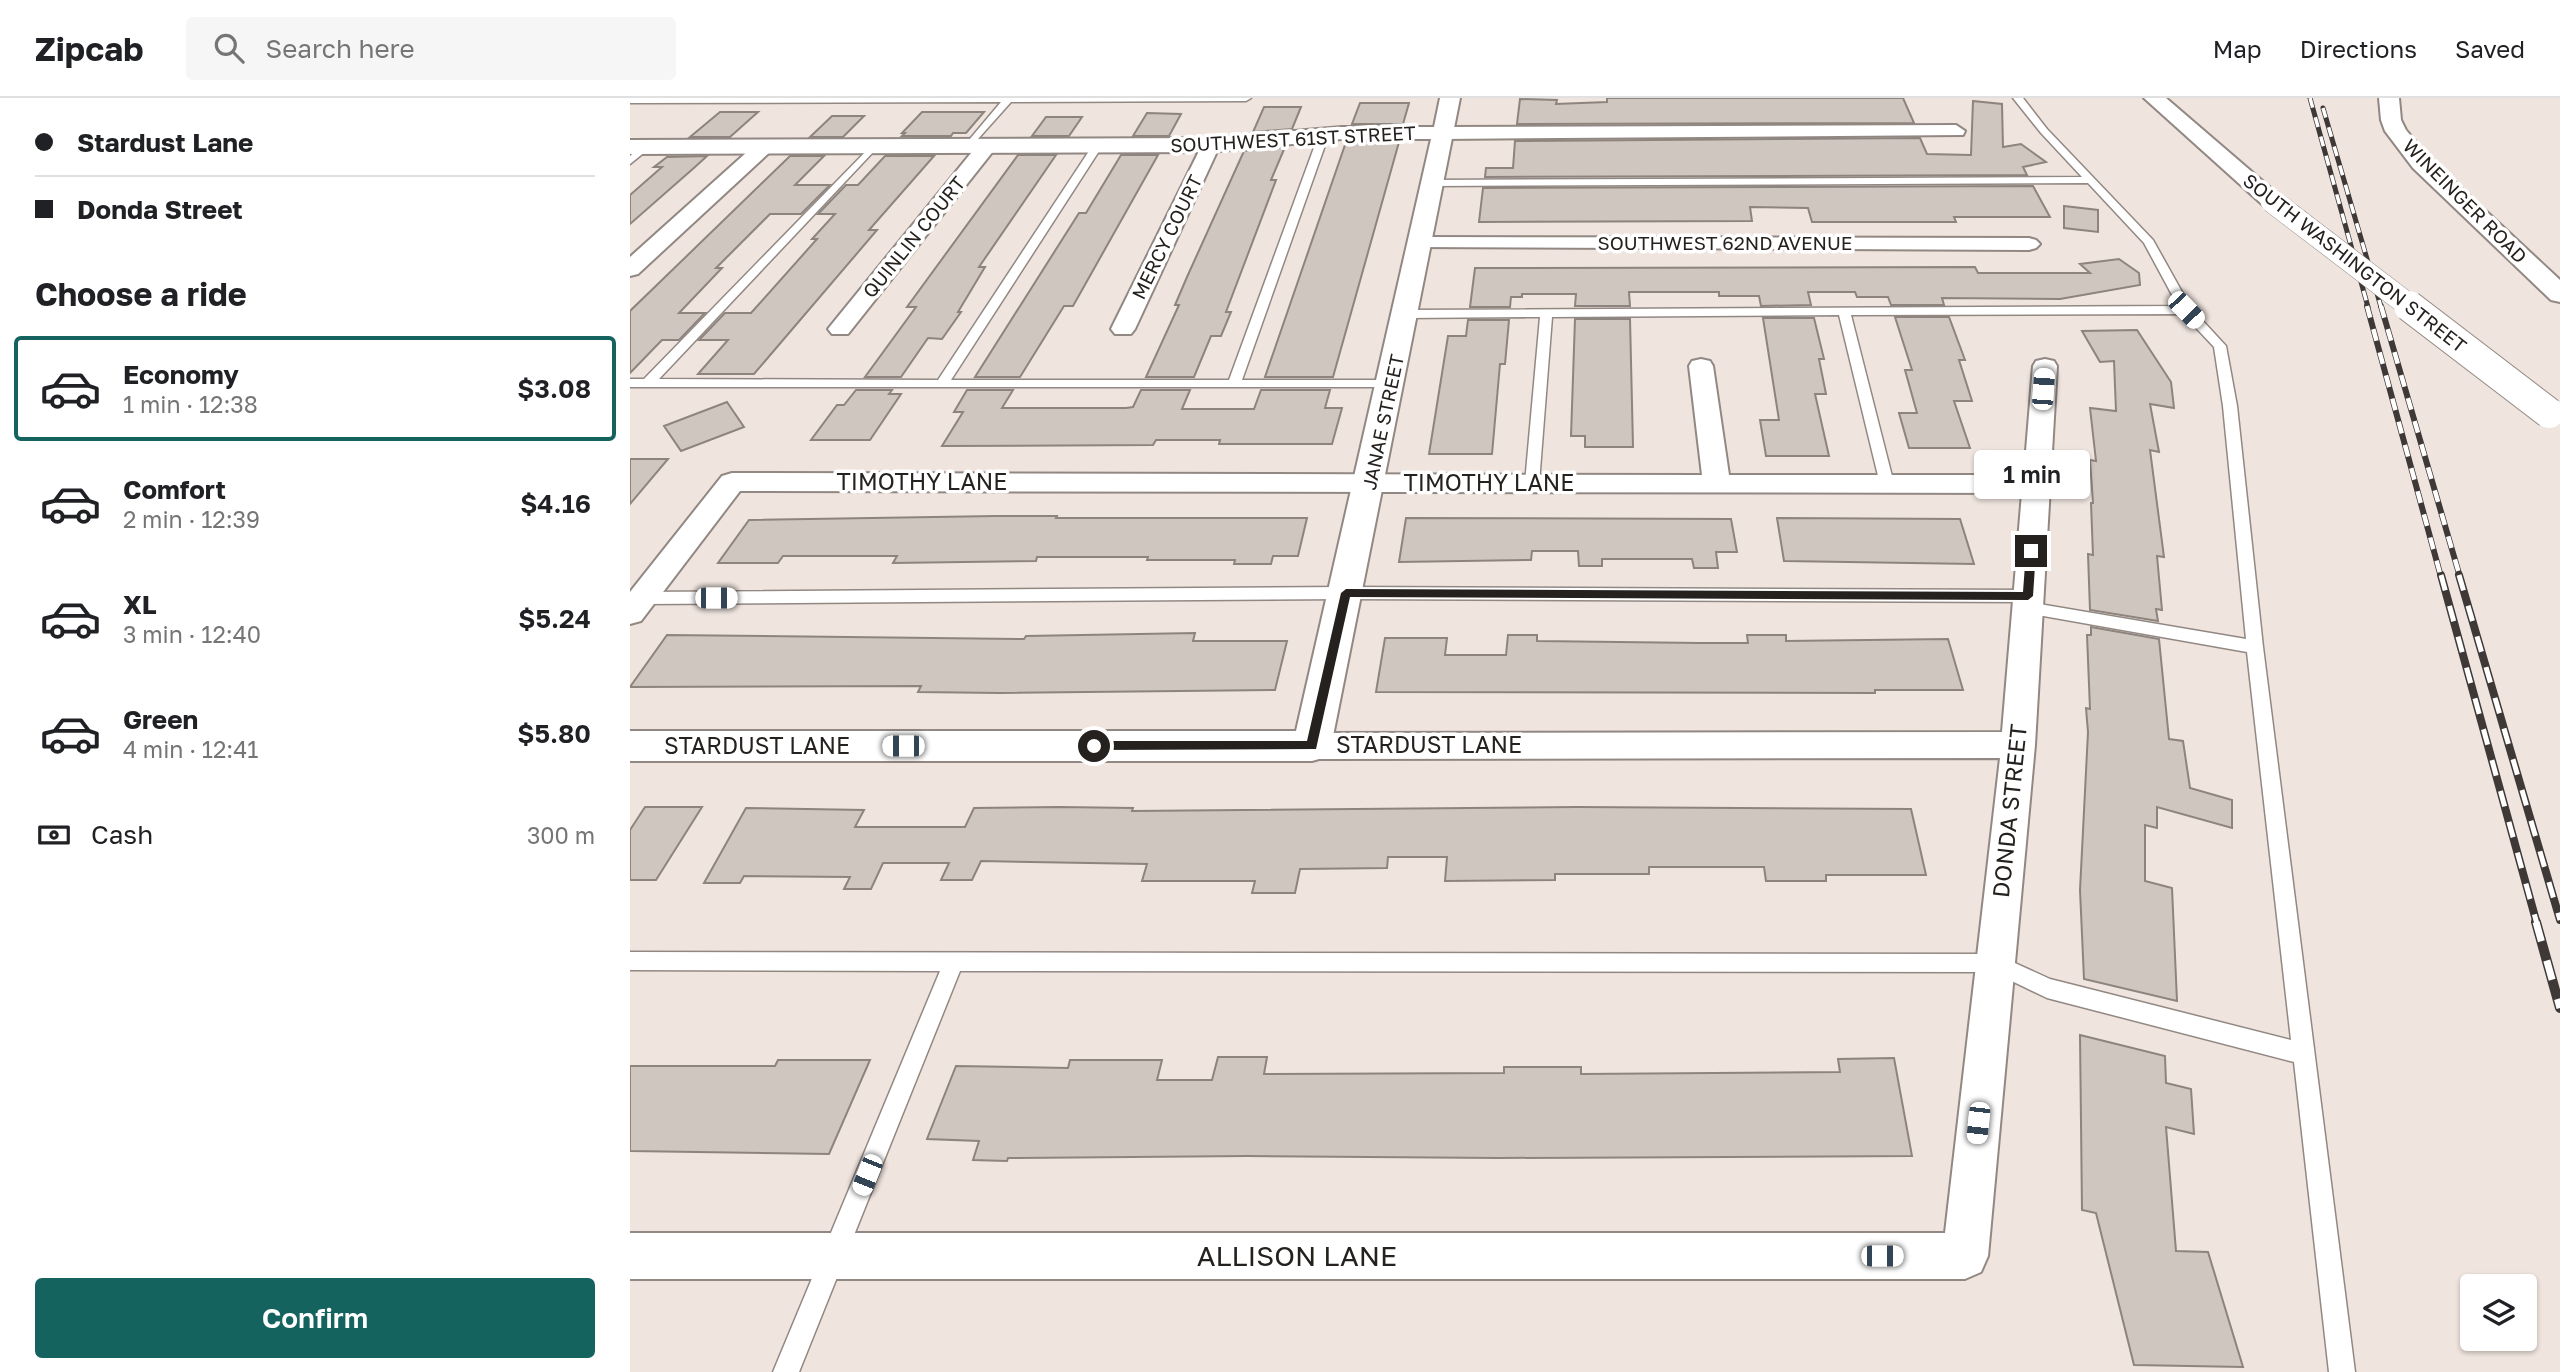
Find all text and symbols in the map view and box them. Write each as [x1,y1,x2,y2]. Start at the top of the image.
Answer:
search box [186,17,676,80]
text: Zipcab [35,29,144,68]
icon: search [210,29,248,67]
text: Search here [266,33,415,64]
text: Map [2213,34,2262,63]
text: Directions [2300,34,2417,63]
text: Saved [2455,34,2525,63]
street label: SOUTHWEST 61ST STREET [1170,121,1416,156]
text: Stardust Lane [77,127,253,158]
street label: WINEINGER ROAD [2399,134,2532,267]
street label: SOUTH WASHINGTON STREET [2239,168,2472,357]
street label: QUINLIN COURT [858,171,970,302]
street label: MERCY COURT [1127,171,1207,303]
text: Donda Street [77,194,243,225]
street label: SOUTHWEST 62ND AVENUE [1598,231,1852,254]
text: Choose a ride [35,275,247,313]
car [2164,288,2209,332]
street label: JANAE STREET [1357,352,1408,492]
icon: car [39,357,102,420]
text: Economy [123,359,239,390]
car [2032,367,2055,411]
text: $3.08 [517,373,591,404]
text: 1 min · 12:38 [123,390,258,418]
callout: 1 min [1973,449,2089,498]
text: 1 min [2003,460,2061,488]
street label: TIMOTHY LANE [837,467,1007,495]
street label: TIMOTHY LANE [1404,468,1574,496]
icon: car [39,472,102,535]
text: Comfort [123,474,226,505]
text: $4.16 [520,488,591,519]
text: 2 min · 12:39 [123,505,260,533]
route end [2015,535,2047,567]
icon: car [39,587,102,650]
car [696,588,738,609]
text: XL [123,589,157,620]
text: $5.24 [518,603,591,634]
text: 3 min · 12:40 [123,620,261,648]
icon: car [39,702,102,765]
text: Green [123,704,198,735]
text: $5.80 [517,718,591,749]
street label: DONDA STREET [1986,723,2032,899]
route start [1078,730,1110,762]
street label: STARDUST LANE [1336,730,1522,758]
street label: STARDUST LANE [664,731,850,759]
text: 4 min · 12:41 [123,735,258,763]
car [883,736,925,757]
icon: cash [35,816,73,854]
text: Cash [91,819,153,850]
text: 300 m [527,821,595,849]
car [1966,1101,1991,1145]
car [850,1152,885,1198]
street label: ALLISON LANE [1197,1239,1397,1272]
car [1862,1246,1904,1267]
map controls [2460,1274,2537,1351]
button: layers [2460,1274,2537,1351]
button: Confirm [35,1278,595,1358]

